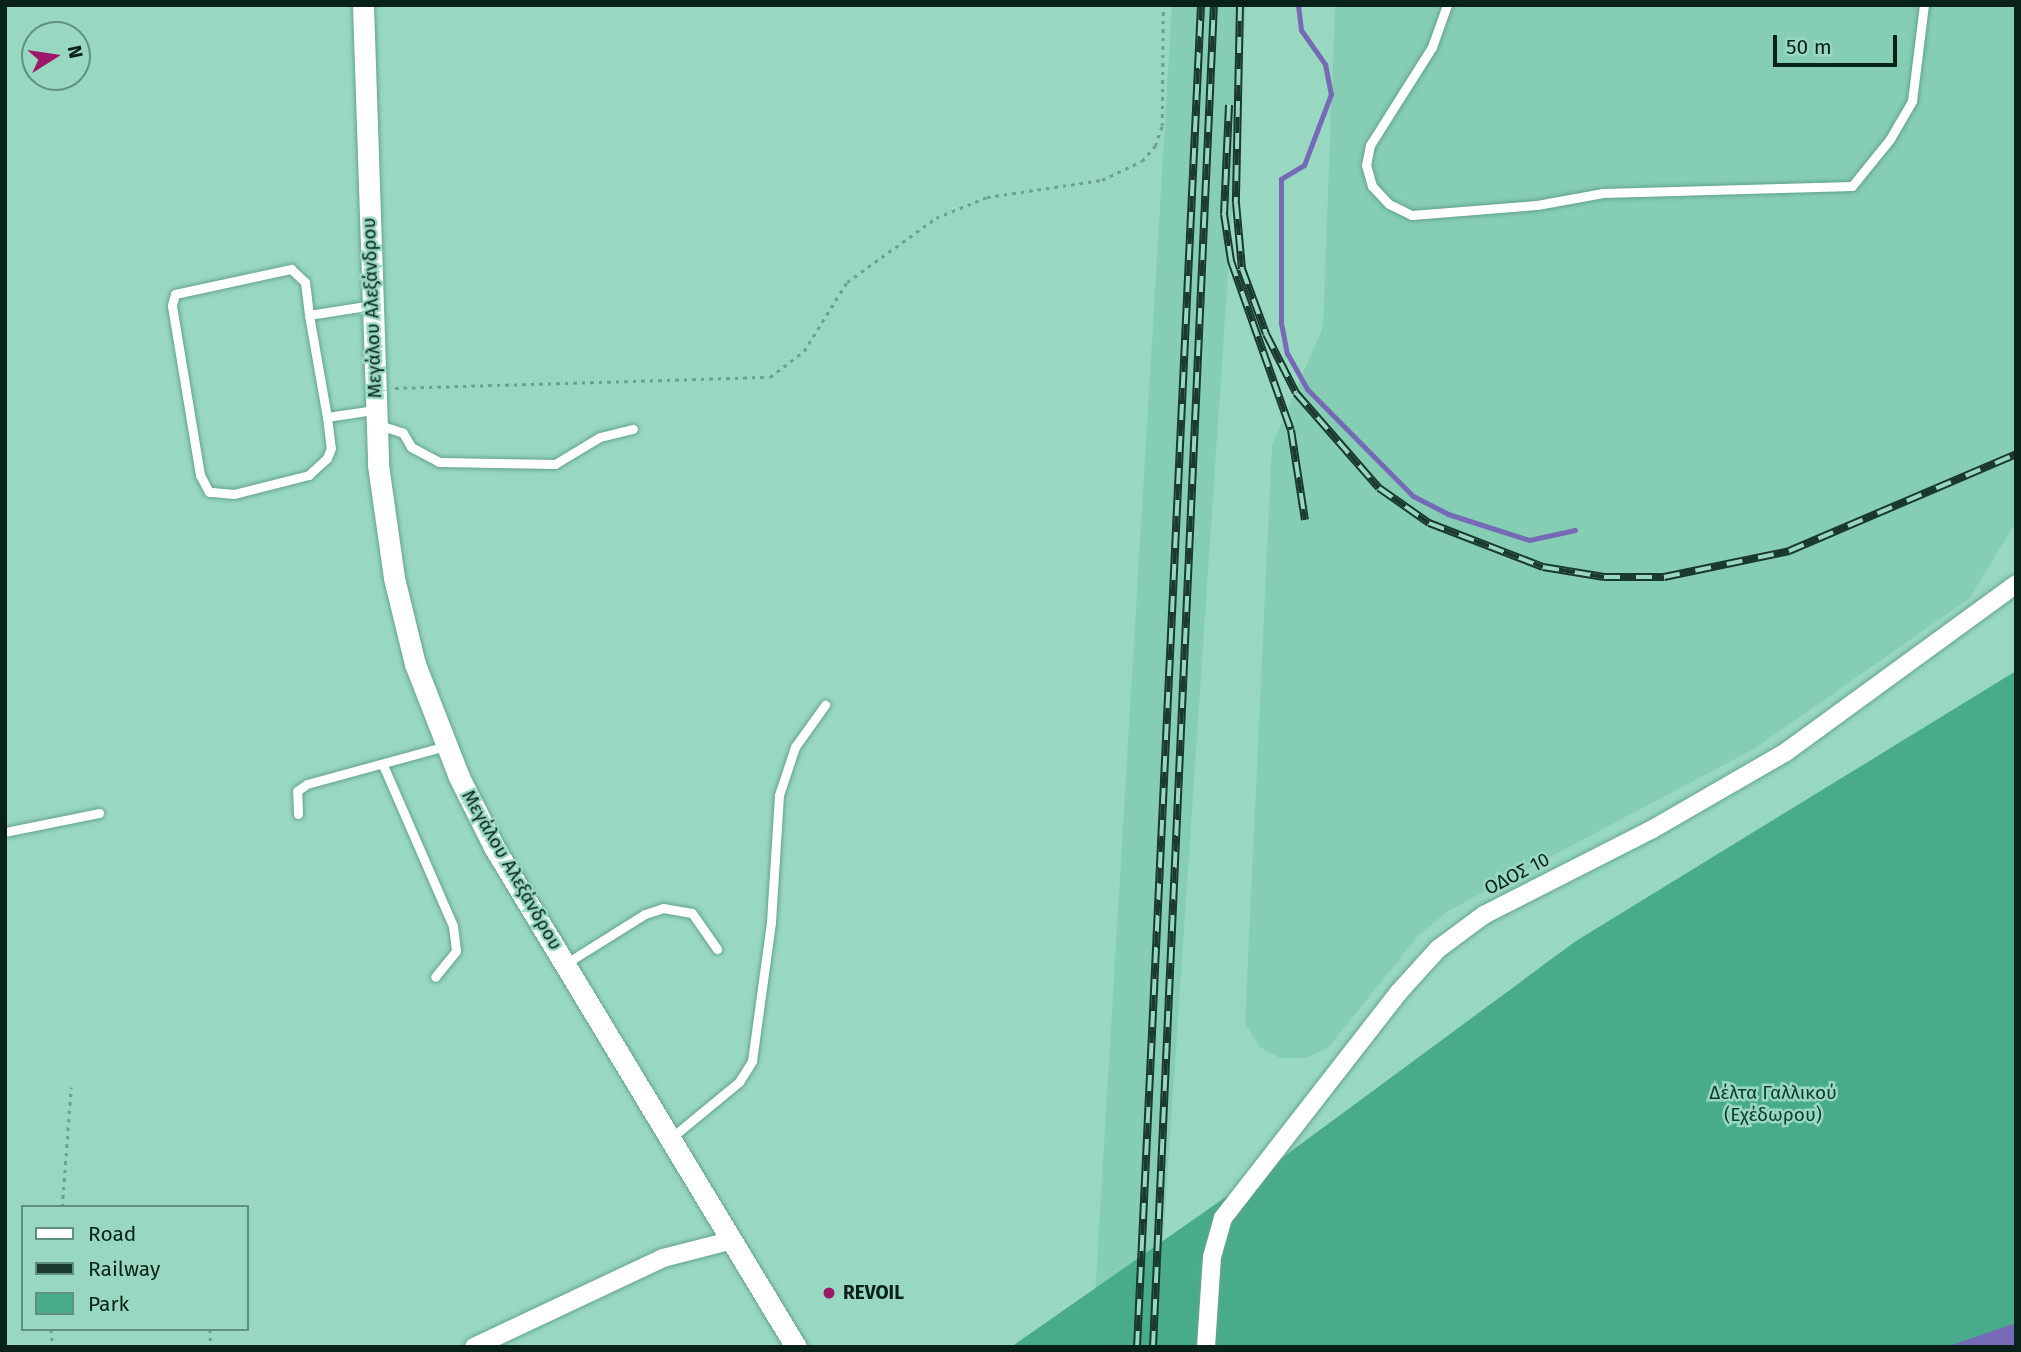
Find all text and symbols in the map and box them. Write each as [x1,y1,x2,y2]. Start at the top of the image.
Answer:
north arrow [21,21,91,91]
scale bar [1776,21,1900,65]
text: 50 m [1786,34,1832,60]
text: N [63,43,88,60]
street label: Μεγάλου Αλεξάνδρου [357,217,387,399]
street label: Μεγάλου Αλεξάνδρου [457,786,567,954]
street label: ΟΔΟΣ 10 [1481,848,1553,900]
park label: Δέλτα Γαλλικού (Εχέδωρου) [1709,1082,1837,1126]
legend [21,1205,248,1331]
text: Road [88,1221,136,1247]
text: Railway [88,1256,160,1282]
place label: REVOIL [843,1282,904,1304]
marker: REVOIL [821,1285,837,1301]
text: Park [88,1291,129,1317]

